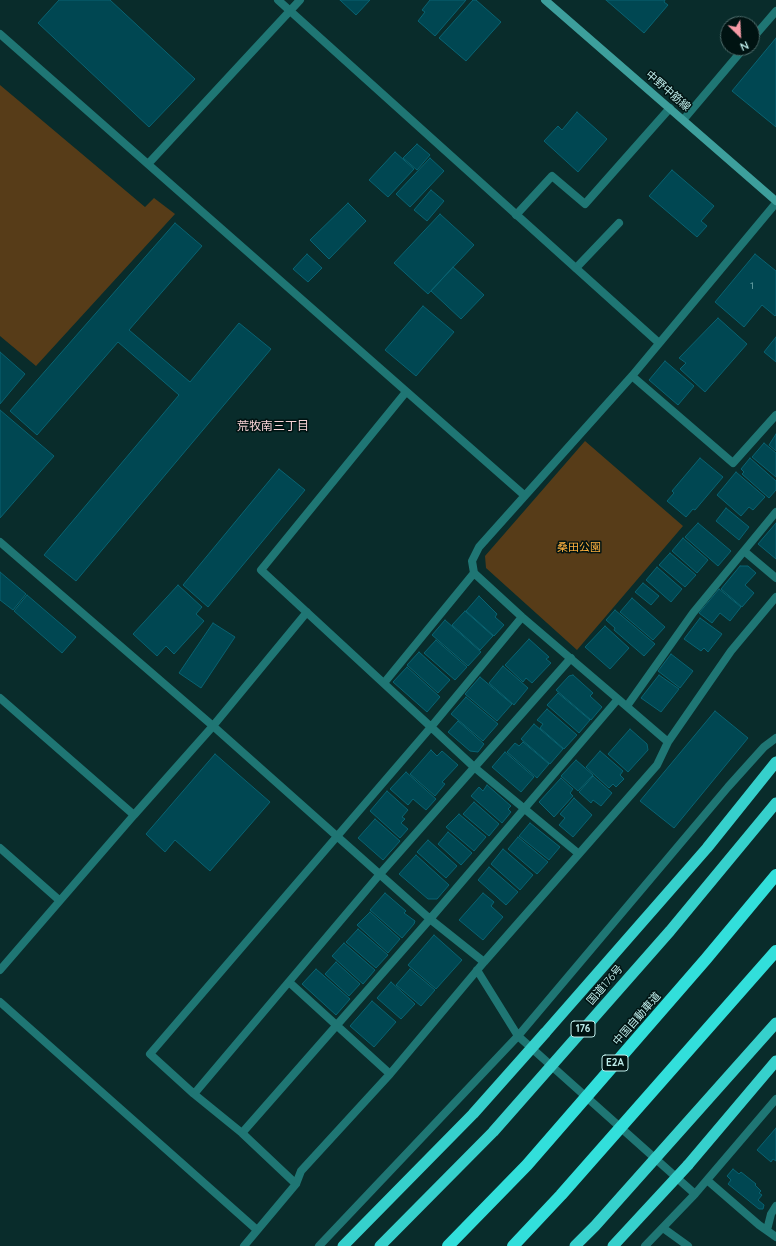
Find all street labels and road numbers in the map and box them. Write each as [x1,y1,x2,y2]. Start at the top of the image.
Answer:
street label: 中野中筋線 [643,68,693,114]
street label: 国道176号 [584,962,626,1008]
street label: 中国自動車道 [610,990,664,1048]
road number: 176 [571,1021,595,1037]
road number: E2A [602,1055,628,1071]

